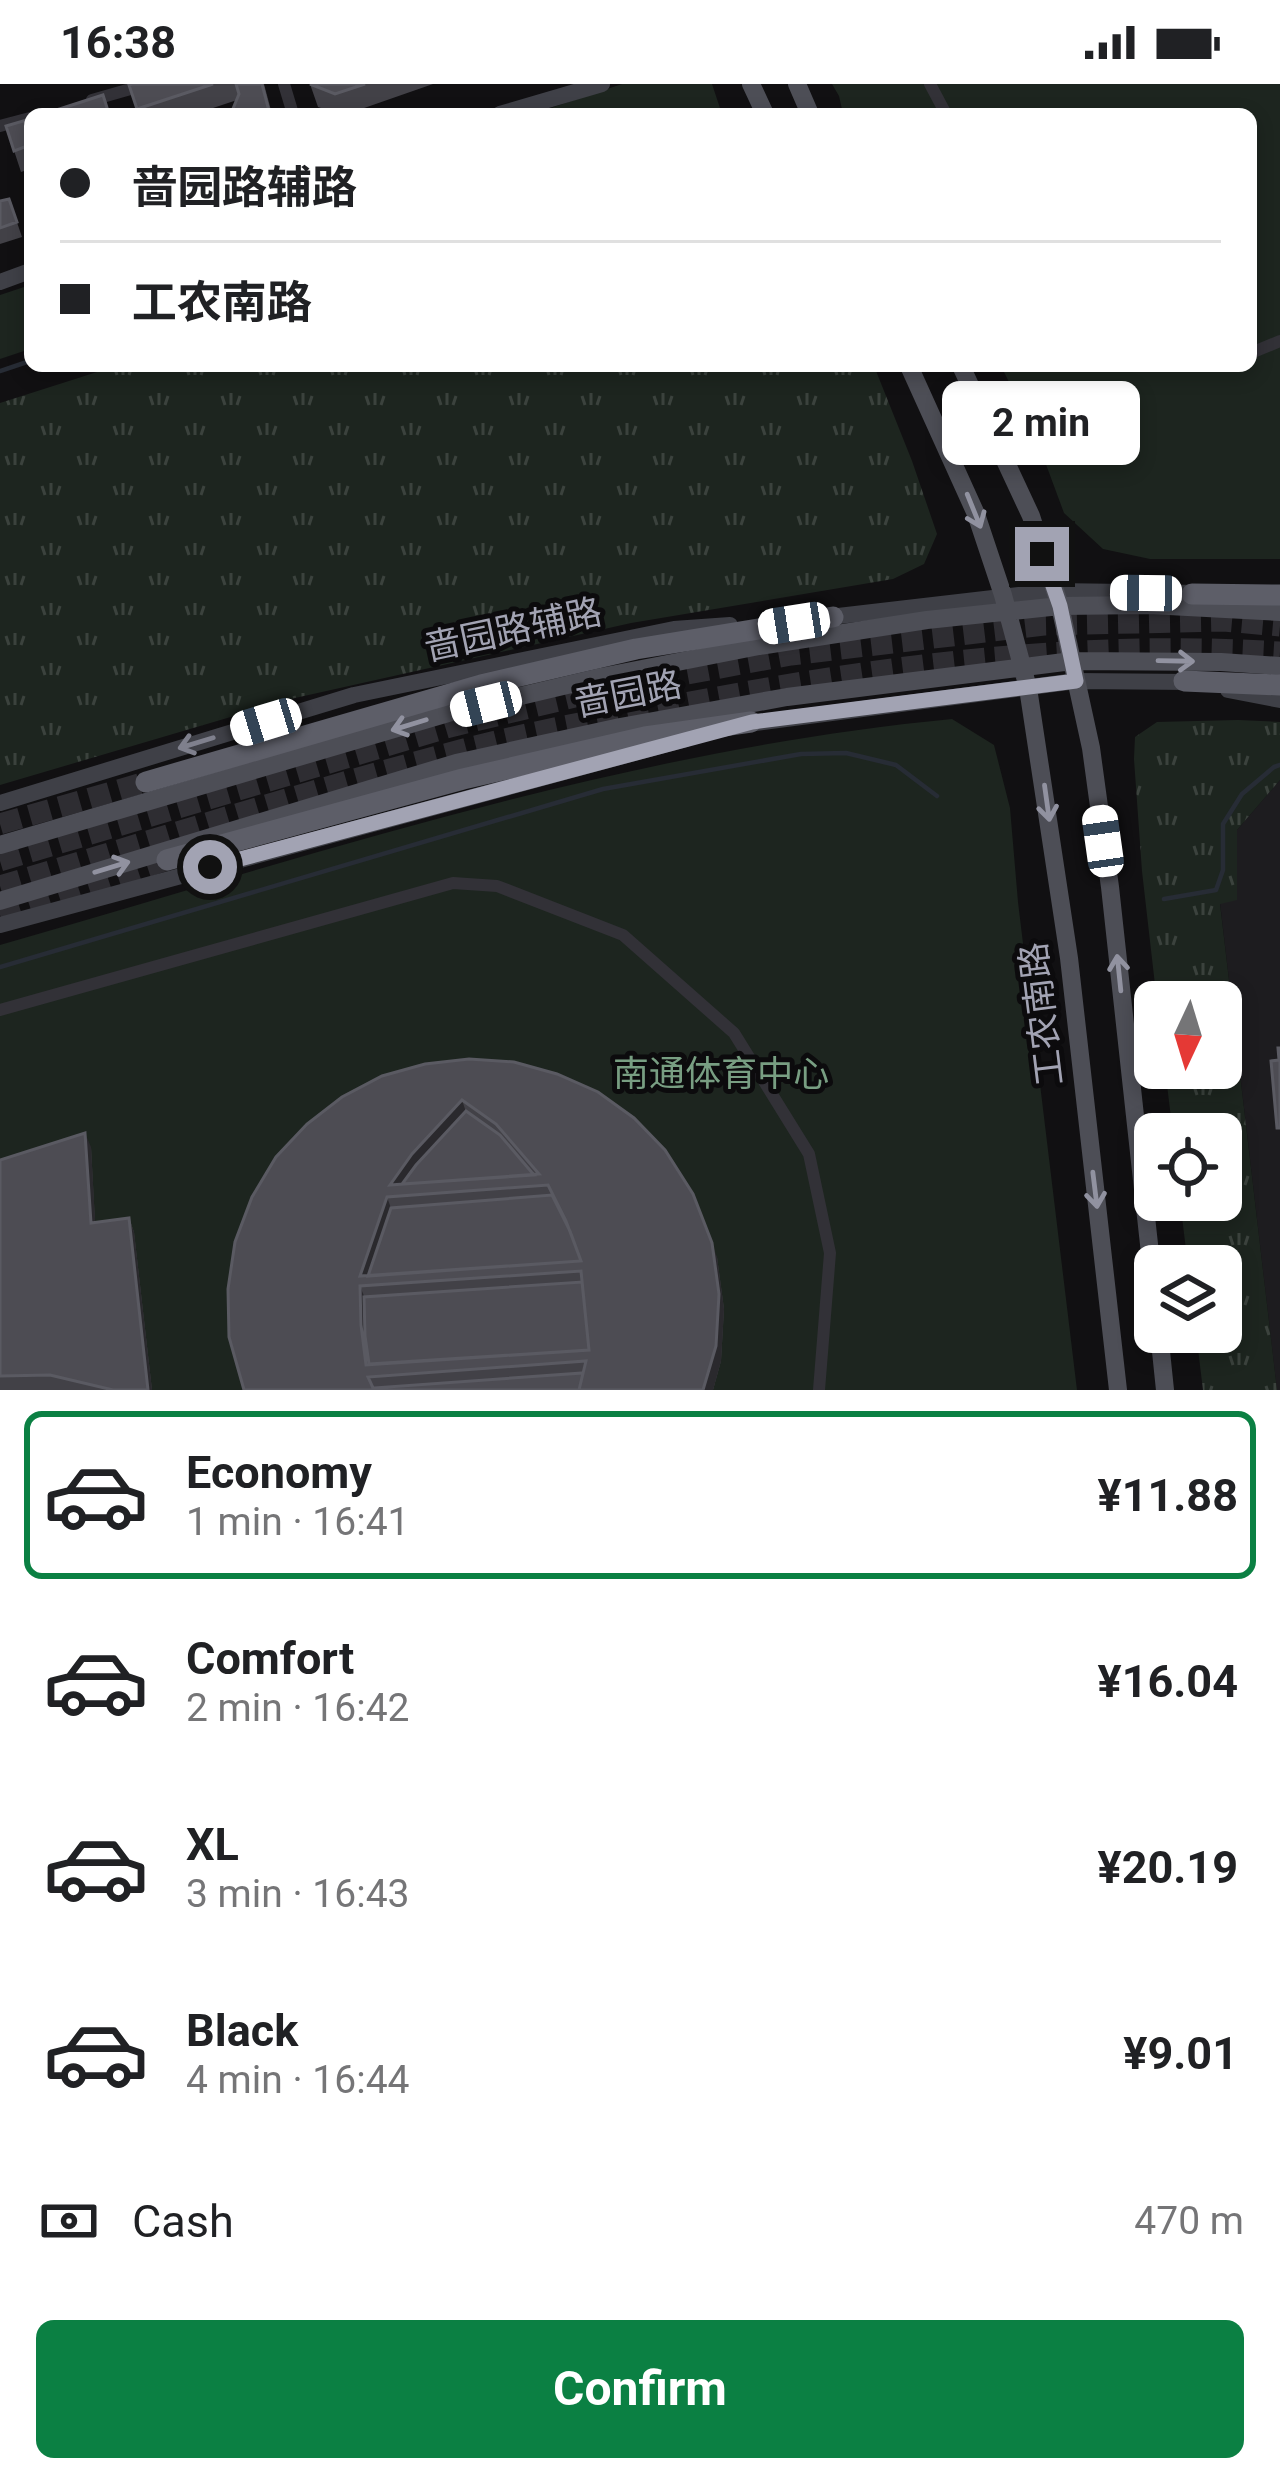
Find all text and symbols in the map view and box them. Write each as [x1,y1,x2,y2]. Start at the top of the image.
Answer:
text: 16:38 [60,16,176,69]
text: 啬园路辅路 [132,161,357,214]
text: 工农南路 [132,276,312,329]
callout: 2 min [943,380,1141,464]
text: 2 min [992,400,1090,446]
one-way arrow [964,492,986,529]
route end [1015,527,1069,581]
car [1110,574,1182,612]
street label: 啬园路辅路 [421,591,606,669]
car [756,600,832,646]
one-way arrow [1156,650,1195,673]
street label: 啬园路 [571,663,685,725]
car [447,678,525,730]
car [226,694,306,750]
one-way arrow [391,715,429,737]
one-way arrow [178,733,216,755]
one-way arrow [1036,783,1059,822]
car [1080,803,1126,879]
route start [183,840,237,894]
one-way arrow [92,854,130,876]
street label: 工农南路 [1012,940,1072,1088]
one-way arrow [1107,955,1130,994]
north arrow [1134,981,1242,1089]
map controls [1134,981,1242,1353]
park label: 南通体育中心 [613,1053,829,1095]
button: locate [1134,1113,1242,1221]
one-way arrow [1085,1170,1107,1209]
button: layers [1134,1245,1242,1353]
icon: car [42,1441,150,1549]
text: Economy [186,1446,372,1499]
text: ¥11.88 [1098,1469,1238,1522]
text: 1 min · 16:41 [186,1499,409,1545]
icon: car [42,1627,150,1735]
text: Comfort [186,1632,354,1685]
text: ¥16.04 [1098,1655,1238,1708]
text: 2 min · 16:42 [186,1685,409,1731]
icon: car [42,1813,150,1921]
text: XL [186,1818,239,1871]
text: ¥20.19 [1098,1841,1238,1894]
text: 3 min · 16:43 [186,1871,409,1917]
icon: car [42,1999,150,2107]
text: Black [186,2004,298,2057]
text: ¥9.01 [1123,2027,1238,2080]
text: 4 min · 16:44 [186,2057,409,2103]
icon: cash [36,2188,102,2254]
text: Cash [132,2195,234,2248]
text: 470 m [1134,2198,1244,2244]
button: Confirm [36,2320,1244,2458]

